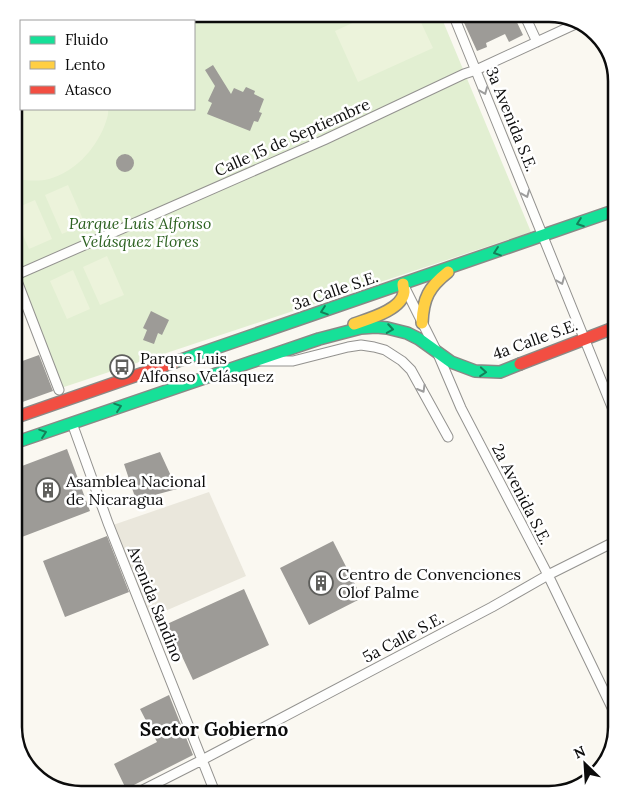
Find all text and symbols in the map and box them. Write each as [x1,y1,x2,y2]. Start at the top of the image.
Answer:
legend [20,20,195,110]
text: Fluido [65,30,108,49]
text: Lento [65,55,106,74]
street label: 3a Avenida S.E. [482,64,542,174]
text: Atasco [64,80,112,99]
one-way arrow [478,86,489,95]
street label: Calle 15 de Septiembre [211,94,373,180]
one-way arrow [520,189,530,198]
park label: Parque Luis Alfonso Velásquez Flores [69,213,211,251]
one-way arrow [576,217,584,227]
one-way arrow [493,246,502,256]
street label: 3a Calle S.E. [290,266,380,314]
one-way arrow [555,276,566,285]
one-way arrow [320,305,329,315]
street label: 4a Calle S.E. [490,314,580,364]
one-way arrow [386,323,395,333]
place label: Parque Luis Alfonso Velásquez [139,348,274,386]
bus stop icon: Parque Luis Alfonso Velásquez [109,354,135,380]
one-way arrow [479,366,487,377]
one-way arrow [415,383,425,392]
one-way arrow [113,403,122,413]
one-way arrow [38,429,47,439]
street label: 2a Avenida S.E. [488,440,556,548]
place label: Asamblea Nacional de Nicaragua [65,471,206,509]
building icon: Asamblea Nacional de Nicaragua [35,477,61,503]
street label: Avenida Sandino [123,542,188,665]
place label: Centro de Convenciones Olof Palme [338,564,521,602]
building icon: Centro de Convenciones Olof Palme [308,570,334,596]
street label: 5a Calle S.E. [359,607,447,667]
district label: Sector Gobierno [140,717,288,741]
north arrow [560,739,610,789]
text: N [571,742,588,763]

